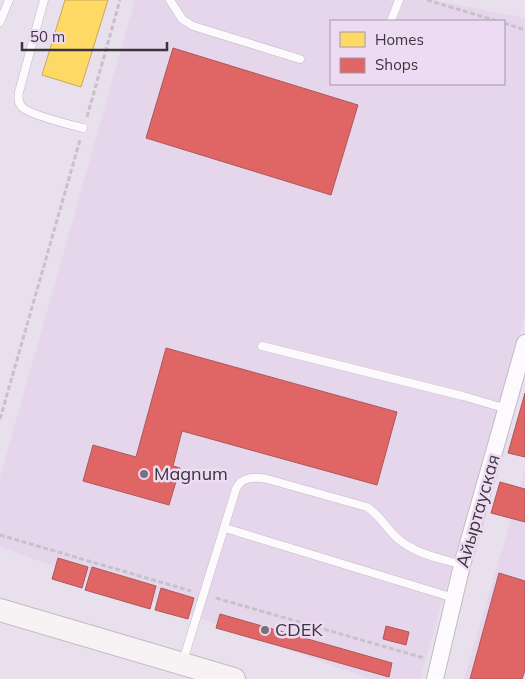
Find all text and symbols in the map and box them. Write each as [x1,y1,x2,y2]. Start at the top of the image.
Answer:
scale bar [22,20,168,52]
legend [330,20,505,85]
text: 50 m [30,27,65,46]
text: Homes [375,30,424,49]
text: Shops [375,55,418,74]
street label: Айыртауская [450,452,505,570]
place label: Magnum [154,462,228,485]
marker: Magnum [138,468,150,480]
place label: CDEK [275,618,323,641]
marker: CDEK [259,624,271,636]

